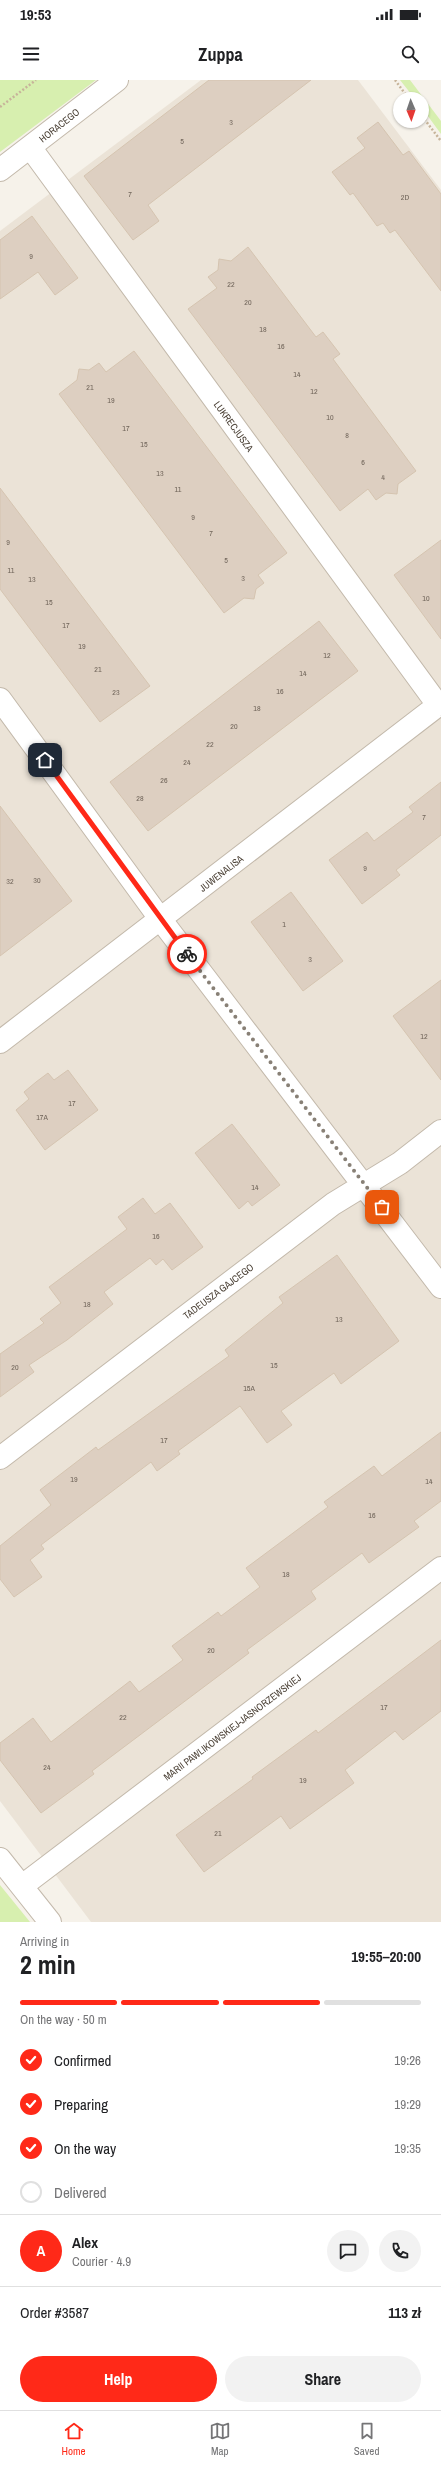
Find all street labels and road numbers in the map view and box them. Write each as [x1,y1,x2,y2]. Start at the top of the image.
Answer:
street label: HORACEGO [36,106,82,145]
street label: LUKRECJUSZA [211,399,257,455]
street label: JUWENALISA [197,852,246,895]
street label: TADEUSZA GAJCEGO [180,1261,256,1322]
street label: MARII PAWLIKOWSKIEJ-JASNORZEWSKIEJ [161,1671,304,1783]

